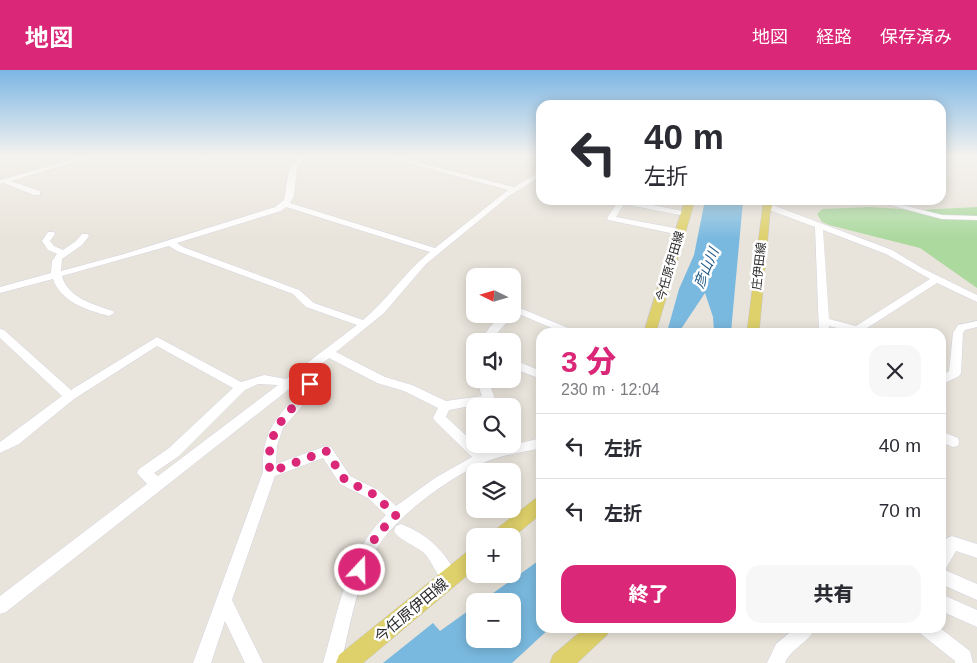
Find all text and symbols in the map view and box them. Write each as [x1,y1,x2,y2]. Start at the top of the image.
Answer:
text: 地図 [25,24,73,51]
text: 地図 [752,27,788,47]
text: 経路 [816,27,852,47]
text: 保存済み [880,27,952,47]
text: 40 m [644,117,724,156]
icon: left [561,120,626,185]
text: 左折 [644,164,688,189]
street label: 今任原伊田線 [653,229,687,303]
street label: 庄伊田線 [750,241,768,291]
water label: 彦山川 [690,244,722,290]
north arrow [466,268,521,322]
map controls [466,268,521,648]
button: sound [466,333,521,388]
text: 3 分 [561,345,616,378]
button: close [869,345,921,397]
pin [289,363,331,405]
icon: arrive [296,370,324,398]
text: 230 m · 12:04 [561,381,660,398]
button: search [466,398,521,453]
icon: left [561,432,589,460]
text: 40 m [879,435,921,456]
text: 左折 [604,438,642,459]
button: layers [466,463,521,518]
icon: left [561,497,589,525]
text: 70 m [879,500,921,521]
text: 左折 [604,503,642,524]
button: + [466,528,521,583]
position arrow [333,543,385,595]
button: 終了 [561,565,736,623]
button: 共有 [746,565,921,623]
street label: 今任原伊田線 [371,575,451,645]
button: − [466,593,521,648]

